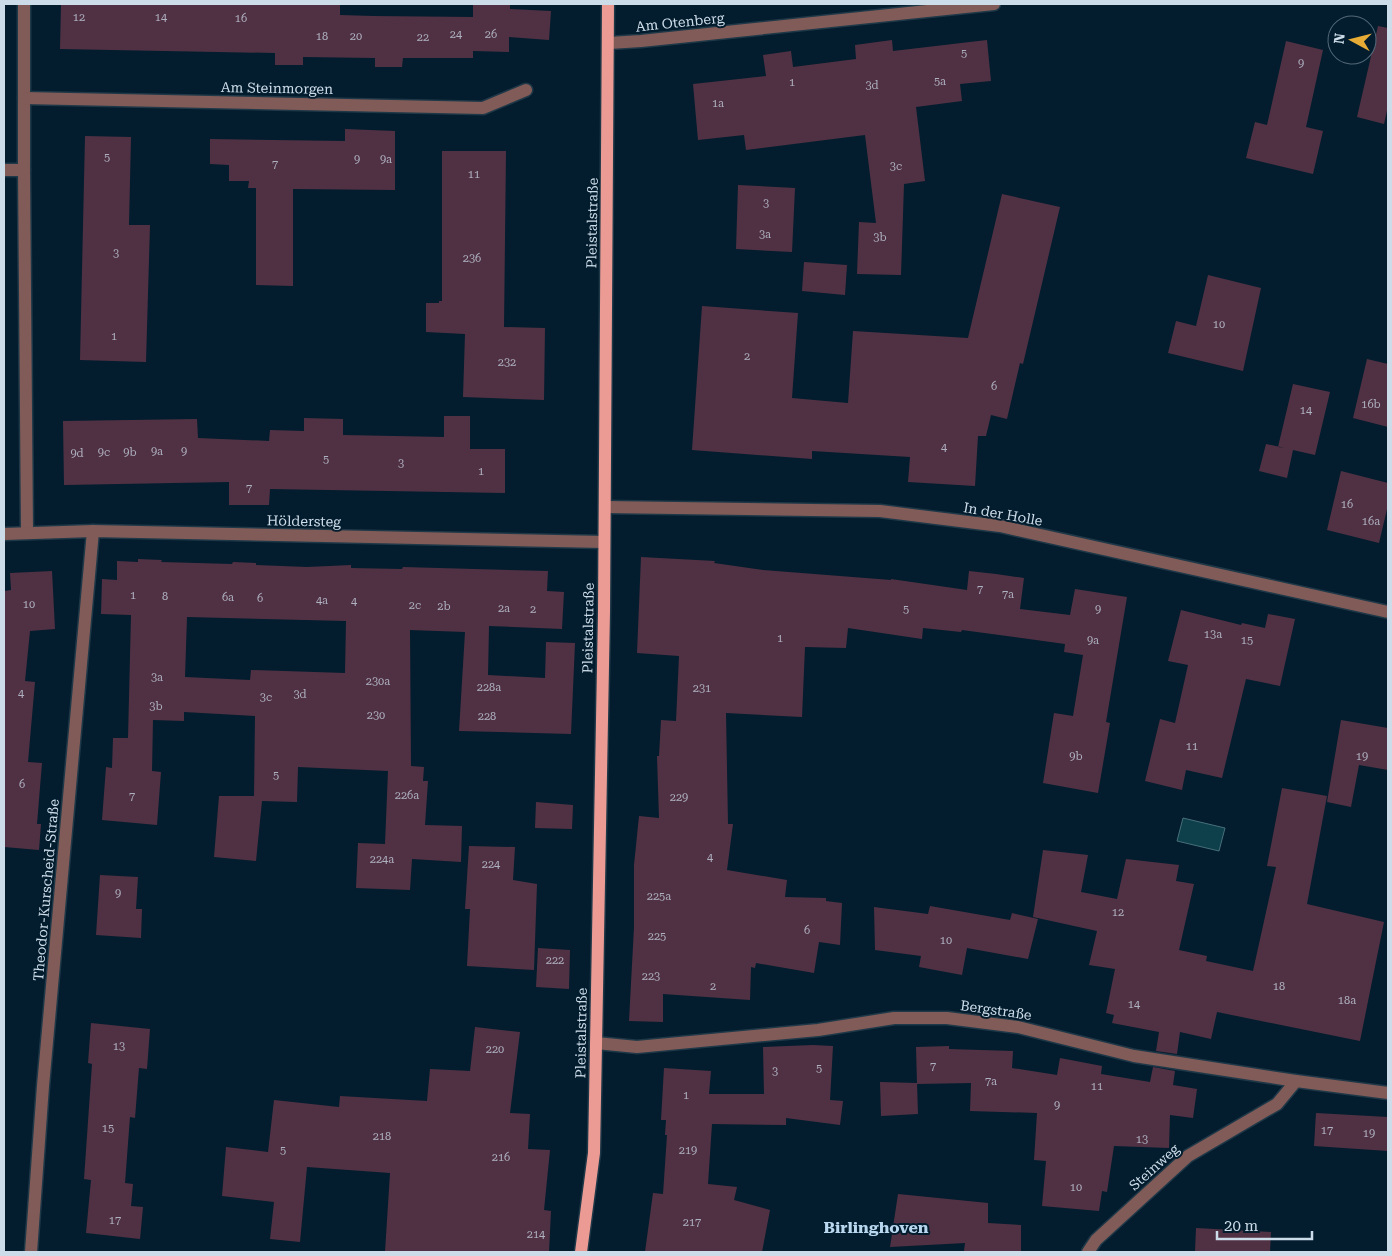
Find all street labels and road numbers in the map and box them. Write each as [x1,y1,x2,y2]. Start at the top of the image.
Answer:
street label: Am Otenberg [635,9,725,35]
street label: Am Steinmorgen [221,79,333,97]
street label: Pleistalstraße [583,177,601,268]
street label: In der Holle [962,499,1044,529]
street label: Höldersteg [267,512,341,530]
street label: Pleistalstraße [579,582,597,673]
street label: Theodor-Kurscheid-Straße [30,798,62,982]
street label: Pleistalstraße [572,987,590,1078]
street label: Bergstraße [959,997,1033,1023]
street label: Steinweg [1126,1140,1182,1194]

